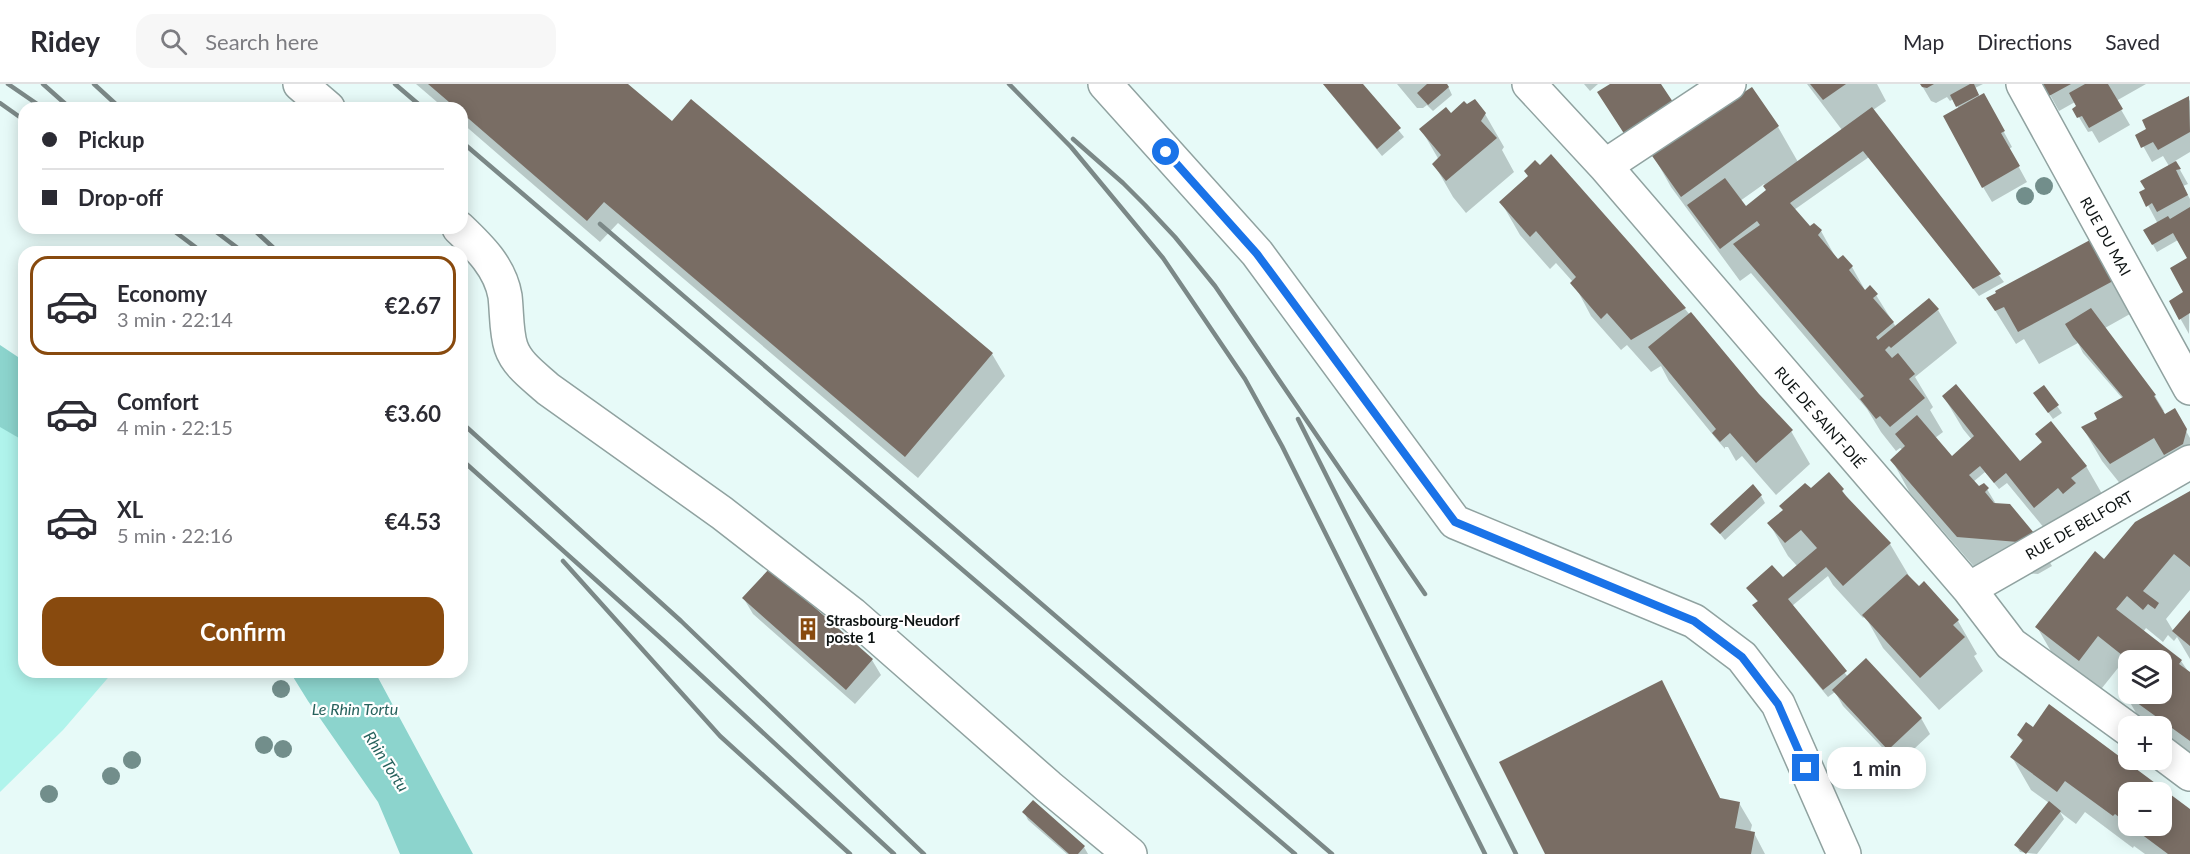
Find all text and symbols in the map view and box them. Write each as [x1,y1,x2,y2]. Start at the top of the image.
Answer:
search box [136,14,556,68]
text: Ridey [30,24,100,58]
icon: search [157,25,190,58]
text: Search here [205,28,319,55]
text: Map [1903,29,1944,54]
text: Directions [1977,29,2072,54]
text: Saved [2105,29,2160,54]
text: Pickup [78,126,144,153]
route start [1152,138,1179,165]
text: Drop-off [78,184,163,211]
street label: RUE DU MAI [2077,193,2135,279]
icon: car [45,279,99,333]
text: Economy [117,280,207,307]
text: €2.67 [385,292,441,319]
text: 3 min · 22:14 [117,307,233,331]
street label: RUE DE SAINT-DIÉ [1771,363,1869,471]
icon: car [45,387,99,441]
text: Comfort [117,388,199,415]
text: €3.60 [385,400,441,427]
text: 4 min · 22:15 [117,415,233,439]
street label: RUE DE BELFORT [2022,487,2136,563]
icon: car [45,495,99,549]
text: XL [117,496,143,523]
text: €4.53 [385,508,441,535]
text: 5 min · 22:16 [117,523,233,547]
button: Confirm [42,597,444,666]
place label: Strasbourg-Neudorf poste 1 [826,611,960,646]
building icon: Strasbourg-Neudorf poste 1 [795,616,821,642]
map controls [2118,650,2172,836]
button: layers [2118,650,2172,704]
water label: Le Rhin Tortu [312,699,398,718]
button: + [2118,716,2172,770]
water label: Rhin Tortu [360,727,414,795]
callout: 1 min [1827,747,1926,789]
route end [1792,754,1819,781]
text: 1 min [1852,756,1901,780]
button: − [2118,782,2172,836]

